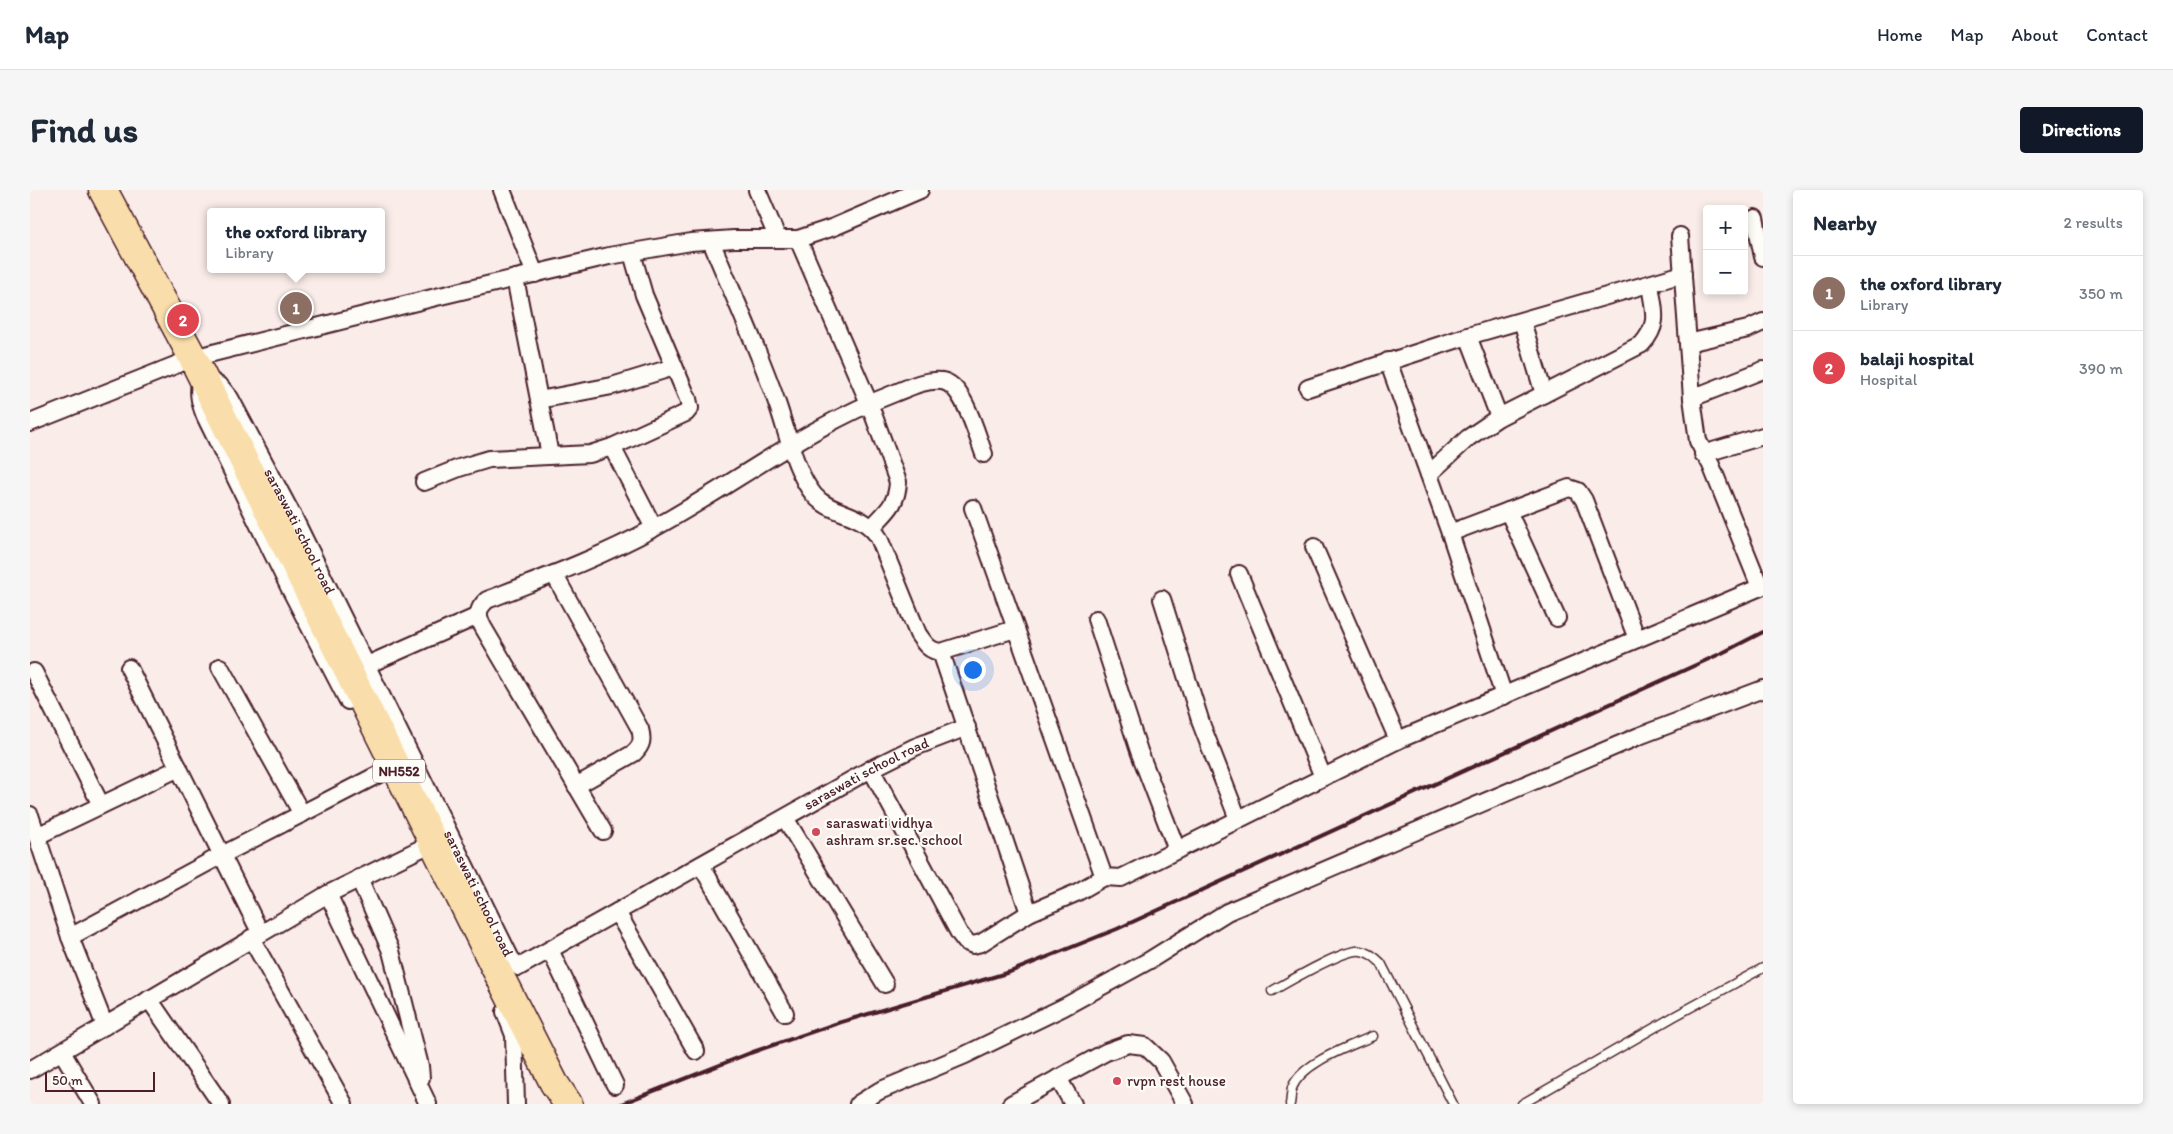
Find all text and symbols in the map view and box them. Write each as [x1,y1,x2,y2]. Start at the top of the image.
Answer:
text: Map [25,20,69,49]
text: Home [1877,24,1923,46]
text: Map [1951,24,1984,46]
text: About [2012,24,2058,46]
text: Contact [2086,24,2148,46]
button: Directions [2020,107,2143,153]
text: Find us [30,109,138,151]
map controls [1703,205,1748,295]
button: + [1703,205,1748,250]
popup [207,208,385,273]
text: Nearby [1813,210,1877,235]
text: 2 results [2063,213,2123,232]
text: the oxford library [225,220,367,243]
text: Library [225,243,274,262]
button: − [1703,250,1748,295]
text: the oxford library [1860,272,2001,295]
text: 1 [1825,284,1833,303]
text: 350 m [2079,284,2123,303]
pin: 1 [280,289,312,327]
text: Library [1860,295,1908,314]
pin: 2 [167,301,199,339]
text: balaji hospital [1860,347,1974,370]
text: 2 [1825,359,1833,378]
text: 390 m [2079,359,2123,378]
text: Hospital [1860,370,1917,389]
street label: saraswati school road [260,465,339,597]
your location [960,657,986,683]
street label: saraswati school road [801,734,931,814]
road number: NH552 [373,760,425,782]
place label: saraswati vidhya ashram sr.sec. school [826,814,963,849]
marker: saraswati vidhya ashram sr.sec. school [810,826,822,838]
street label: saraswati school road [440,827,517,960]
scale bar [45,1069,155,1092]
text: 50 m [52,1072,83,1089]
place label: rvpn rest house [1127,1072,1226,1090]
marker: rvpn rest house [1111,1075,1123,1087]

